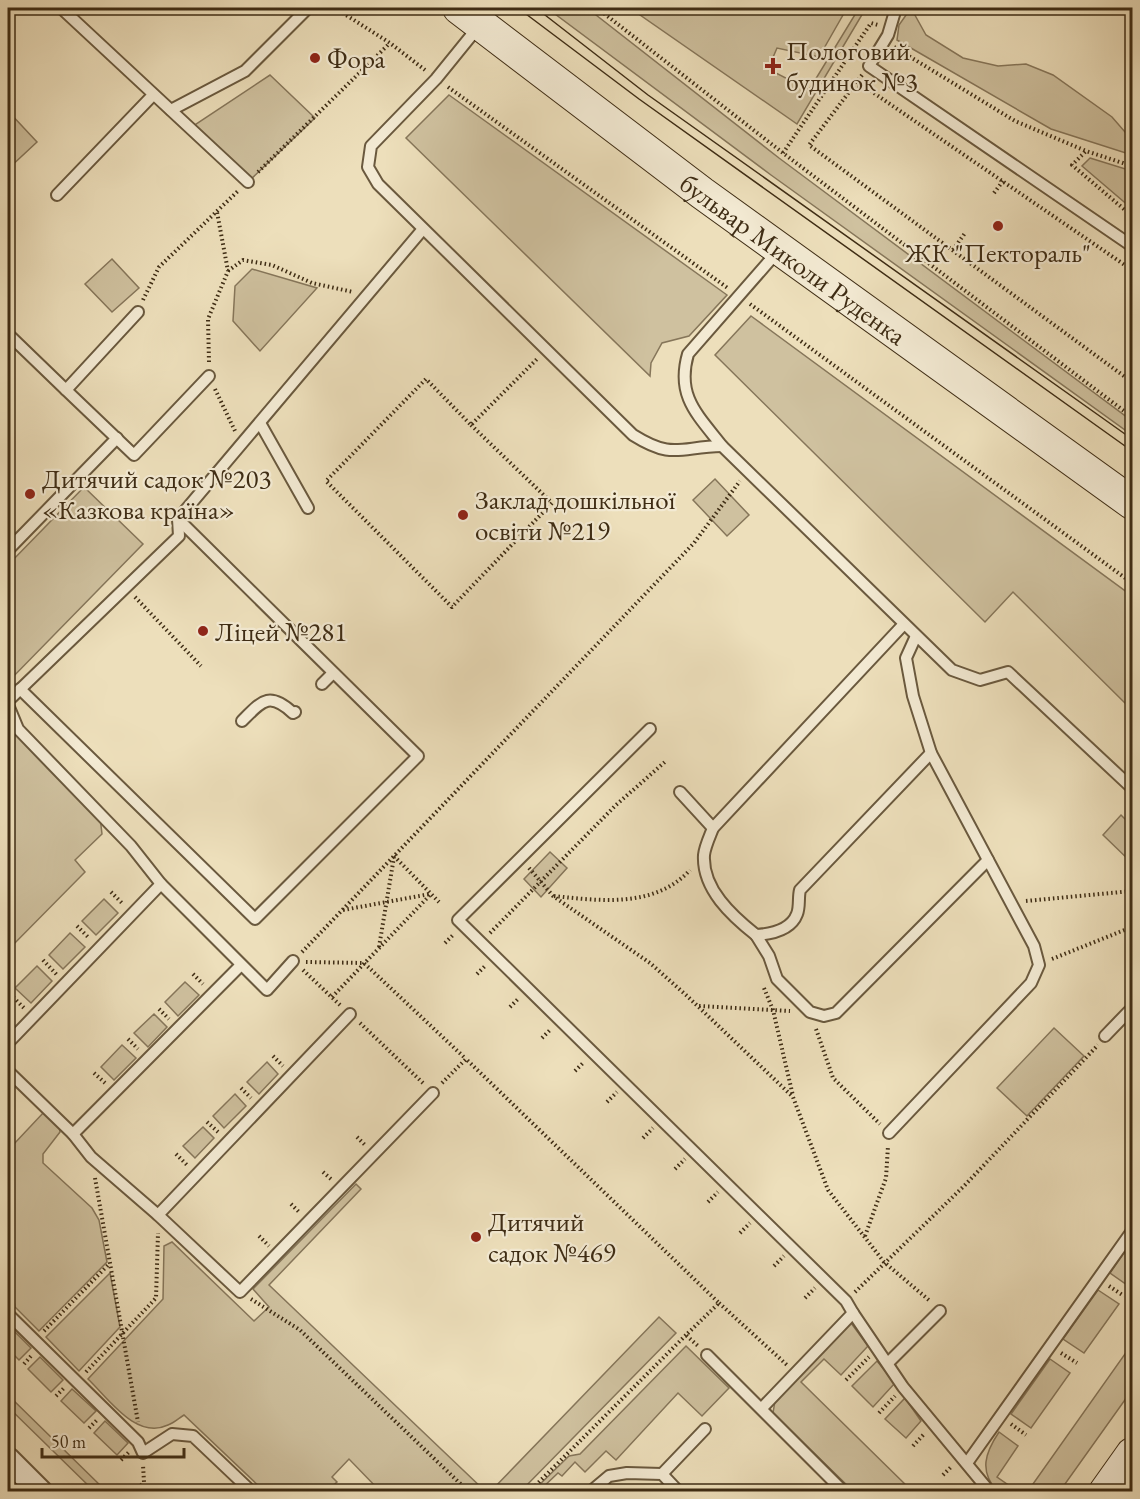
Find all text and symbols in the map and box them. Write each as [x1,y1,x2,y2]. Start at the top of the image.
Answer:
place label: Пологовий будинок №3 [786,33,918,99]
place label: Фора [327,41,385,76]
marker: Фора [308,51,322,65]
marker: Пологовий будинок №3 [764,57,782,75]
street label: бульвар Миколи Руденка [673,165,914,352]
marker: ЖК "Пектораль" [991,219,1005,233]
place label: ЖК "Пектораль" [904,235,1091,270]
place label: Дитячий садок №203 «Казкова країна» [42,461,271,527]
place label: Заклад дошкільної освіти №219 [475,482,677,548]
marker: Дитячий садок №203 «Казкова країна» [23,487,37,501]
marker: Заклад дошкільної освіти №219 [456,508,470,522]
place label: Ліцей №281 [215,614,347,649]
marker: Ліцей №281 [196,624,210,638]
place label: Дитячий садок №469 [488,1204,616,1270]
marker: Дитячий садок №469 [469,1230,483,1244]
scale bar [42,1421,184,1459]
text: 50 m [51,1430,86,1453]

